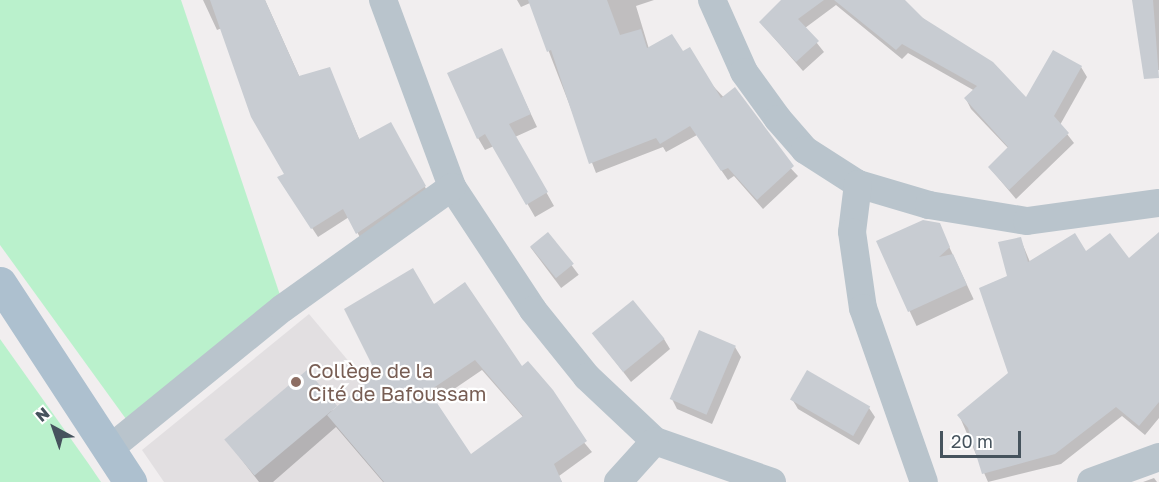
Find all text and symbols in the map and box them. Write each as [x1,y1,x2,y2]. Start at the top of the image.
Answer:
place label: Collège de la Cité de Bafoussam [308,358,487,405]
marker: Collège de la Cité de Bafoussam [289,375,303,389]
north arrow [24,398,84,458]
text: N [31,403,54,426]
scale bar [943,419,1024,457]
text: 20 m [951,430,993,452]

